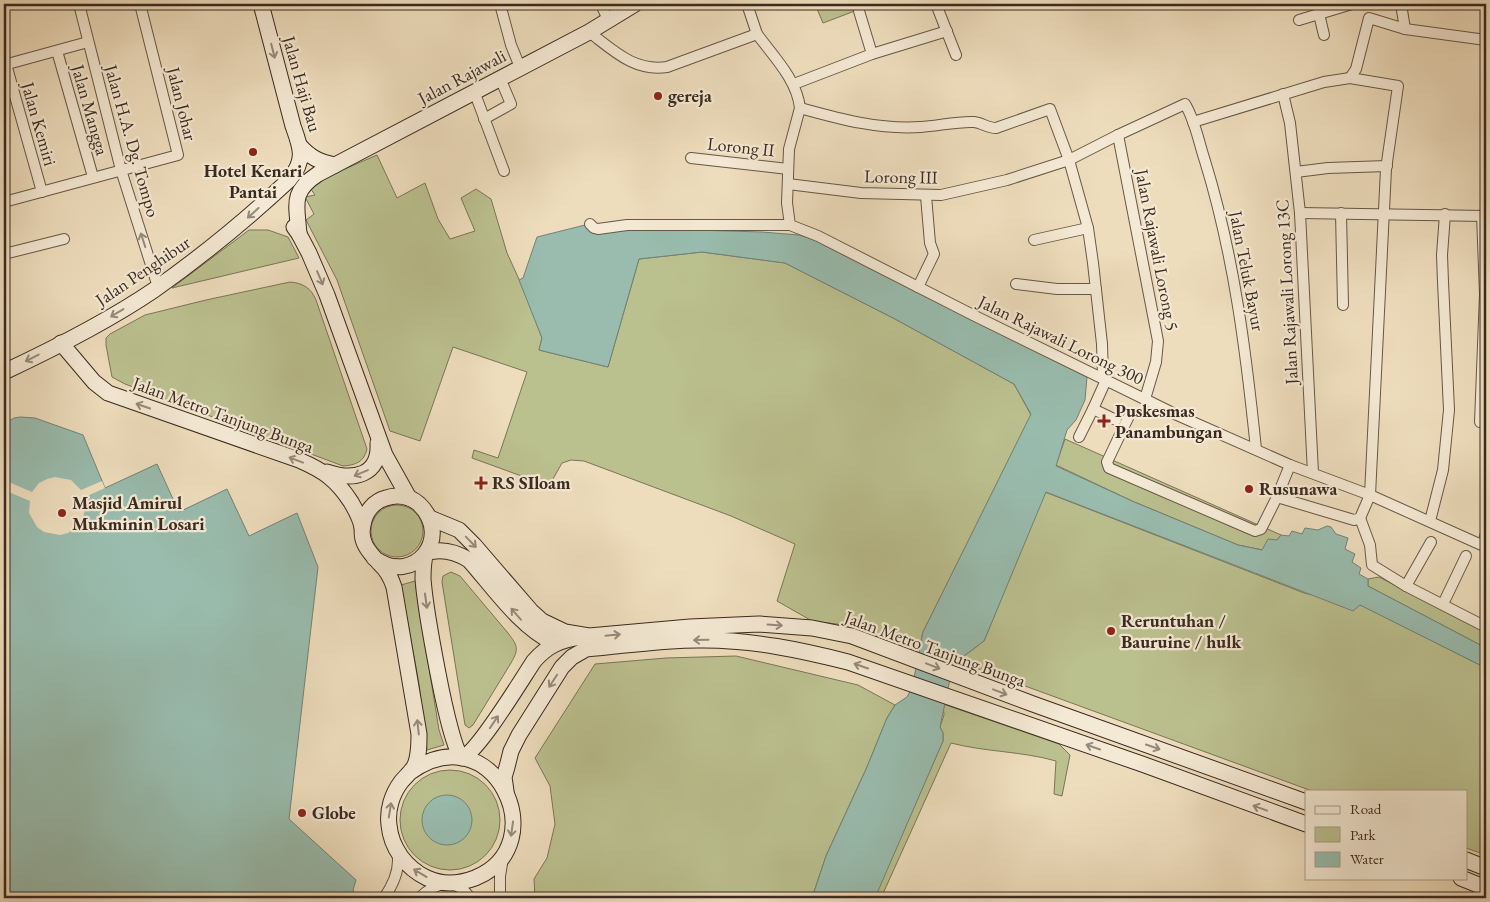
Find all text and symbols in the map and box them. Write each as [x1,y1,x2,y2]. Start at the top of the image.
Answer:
street label: Jalan Haji Bau [277,31,327,135]
one-way arrow [269,42,278,58]
street label: Jalan Rajawali [412,43,510,110]
street label: Jalan Mangga [66,60,115,159]
street label: Jalan H.A. Dg. Tompo [99,60,165,220]
street label: Jalan Johar [162,63,203,143]
street label: Jalan Kemiri [16,77,63,169]
place label: gereja [668,84,712,107]
marker: gereja [652,90,664,102]
street label: Lorong II [706,132,776,161]
marker: Hotel Kenari Pantai [247,146,259,158]
place label: Hotel Kenari Pantai [204,159,303,203]
street label: Lorong III [864,164,938,189]
street label: Jalan Rajawali Lorong 5 [1130,165,1184,333]
street label: Jalan Rajawali Lorong 13C [1270,199,1303,387]
one-way arrow [247,207,260,218]
street label: Jalan Teluk Bayur [1224,207,1270,333]
street label: Jalan Penghibur [89,230,195,312]
one-way arrow [138,232,148,248]
one-way arrow [315,270,325,285]
street label: Jalan Rajawali Lorong 300 [973,289,1148,390]
one-way arrow [111,308,125,318]
one-way arrow [25,354,40,363]
street label: Jalan Metro Tanjung Bunga [128,370,318,458]
place label: Puskesmas Panambungan [1115,399,1223,443]
one-way arrow [135,401,151,410]
marker: Puskesmas Panambungan [1097,414,1111,428]
one-way arrow [289,455,304,464]
one-way arrow [354,469,369,478]
place label: RS SIloam [492,471,571,494]
marker: RS SIloam [474,476,488,490]
place label: Rusunawa [1259,477,1337,500]
marker: Rusunawa [1243,483,1255,495]
place label: Masjid Amirul Mukminin Losari [72,491,205,535]
marker: Masjid Amirul Mukminin Losari [56,507,68,519]
one-way arrow [465,536,477,549]
one-way arrow [422,593,432,609]
street label: Jalan Metro Tanjung Bunga [840,604,1030,692]
one-way arrow [510,607,522,620]
place label: Reruntuhan / Bauruine / hulk [1121,609,1242,653]
one-way arrow [767,621,783,630]
marker: Reruntuhan / Bauruine / hulk [1105,625,1117,637]
one-way arrow [605,630,621,639]
one-way arrow [693,635,710,645]
one-way arrow [853,661,869,670]
one-way arrow [925,663,940,672]
one-way arrow [548,674,558,688]
one-way arrow [992,688,1007,697]
one-way arrow [489,715,499,729]
one-way arrow [413,719,423,735]
one-way arrow [1086,742,1101,751]
one-way arrow [1145,742,1161,752]
legend [1305,790,1468,880]
text: Road [1350,799,1382,818]
place label: Globe [312,801,356,824]
one-way arrow [385,803,395,819]
one-way arrow [1253,803,1269,812]
marker: Globe [296,807,308,819]
one-way arrow [506,821,516,837]
text: Park [1350,825,1377,844]
text: Water [1350,849,1384,868]
one-way arrow [413,868,427,878]

